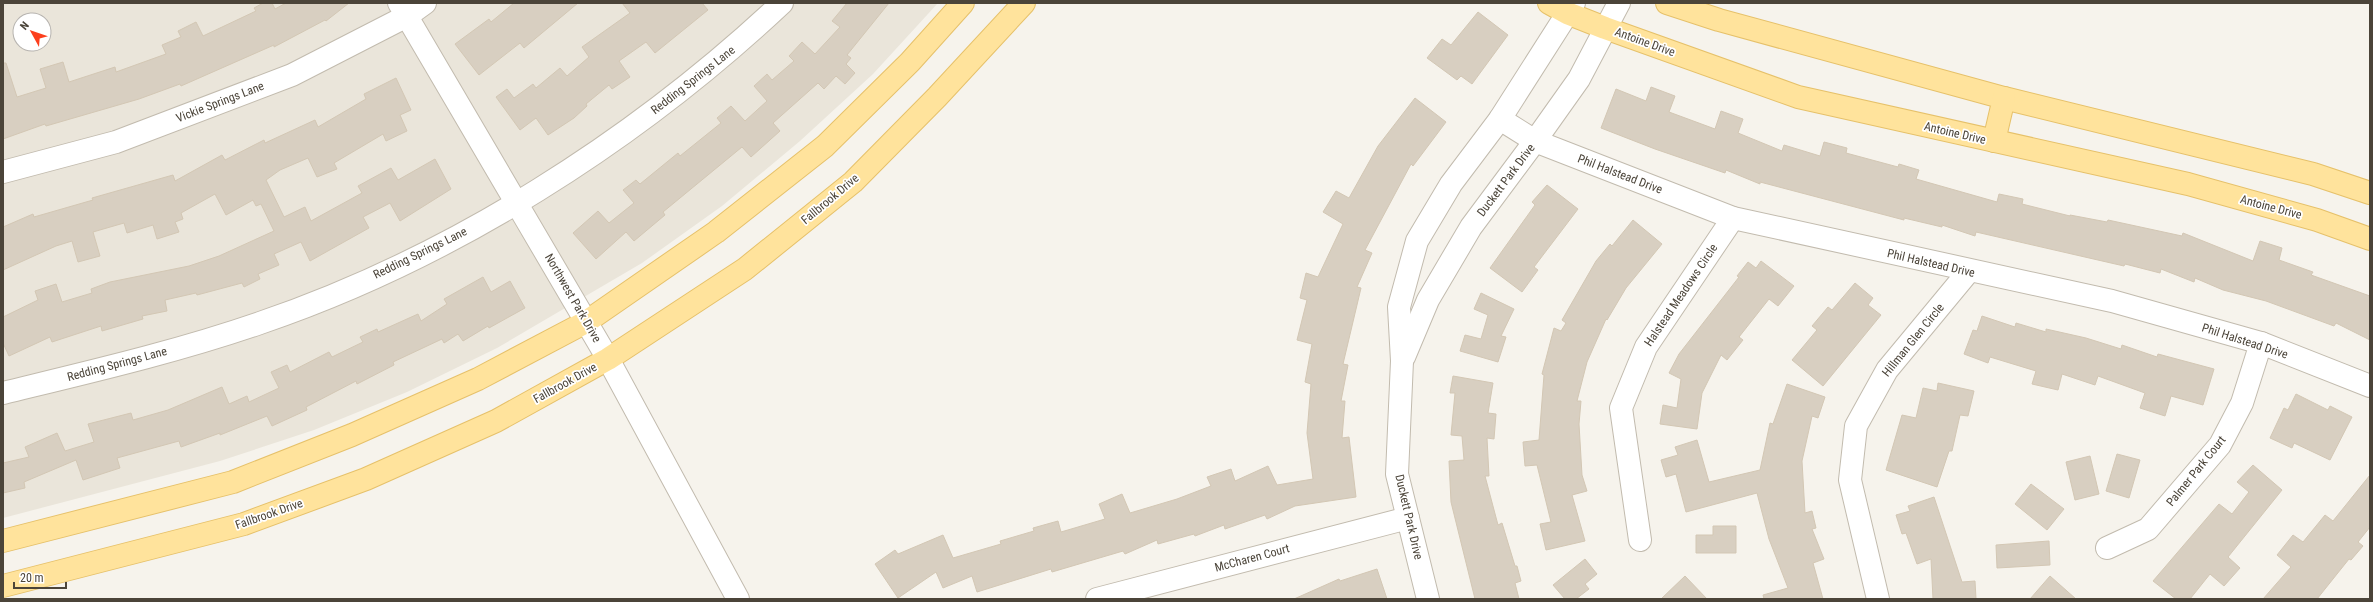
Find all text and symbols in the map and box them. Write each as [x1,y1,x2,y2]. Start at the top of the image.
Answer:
north arrow [12,12,52,52]
text: N [18,19,32,33]
street label: Antoine Drive [1613,25,1677,59]
street label: Redding Springs Lane [648,43,738,117]
street label: Vickie Springs Lane [174,79,266,125]
street label: Antoine Drive [1923,119,1988,147]
street label: Duckett Park Drive [1474,141,1538,219]
street label: Phil Halstead Drive [1576,151,1665,197]
street label: Fallbrook Drive [799,171,862,227]
street label: Antoine Drive [2239,192,2304,222]
street label: Redding Springs Lane [371,224,469,282]
street label: Halstead Meadows Circle [1642,241,1721,349]
street label: Phil Halstead Drive [1886,246,1977,280]
street label: Northwest Park Drive [542,251,604,345]
street label: Hillman Glen Circle [1879,300,1947,379]
street label: Phil Halstead Drive [2200,320,2290,362]
street label: Redding Springs Lane [66,344,169,384]
street label: Fallbrook Drive [531,360,600,406]
street label: Palmer Park Court [2163,433,2229,509]
street label: Duckett Park Drive [1392,473,1426,561]
street label: Fallbrook Drive [233,496,305,532]
street label: McCharen Court [1213,541,1291,575]
scale bar [14,564,66,590]
text: 20 m [20,571,44,585]

